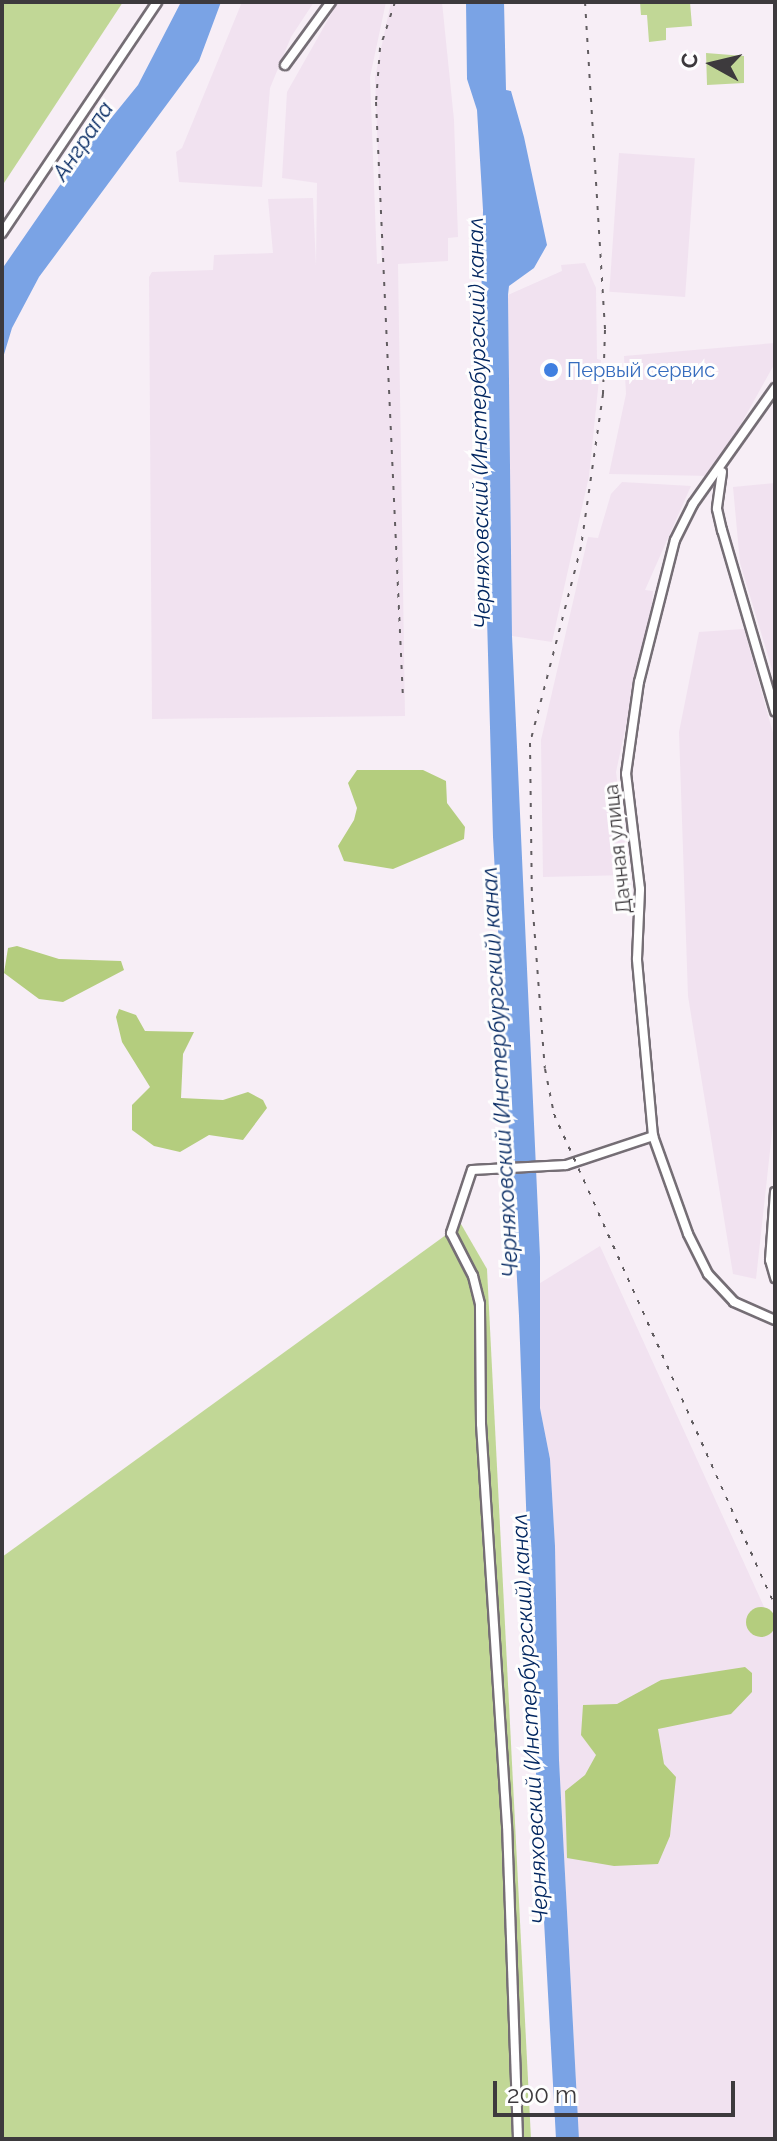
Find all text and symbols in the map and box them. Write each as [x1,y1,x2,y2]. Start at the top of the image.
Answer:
north arrow [673,24,753,104]
text: С [675,51,703,70]
water label: Анграпа [47,97,119,185]
water label: Черняховский (Инстербургский) канал [462,217,496,629]
place label: Первый сервис [567,358,715,382]
marker: Первый сервис [542,361,560,379]
street label: Дачная улица [599,783,637,915]
water label: Черняховский (Инстербургский) канал [476,866,524,1278]
water label: Черняховский (Инстербургский) канал [506,1513,554,1925]
scale bar [497,2065,739,2115]
text: 200 m [507,2080,577,2109]

